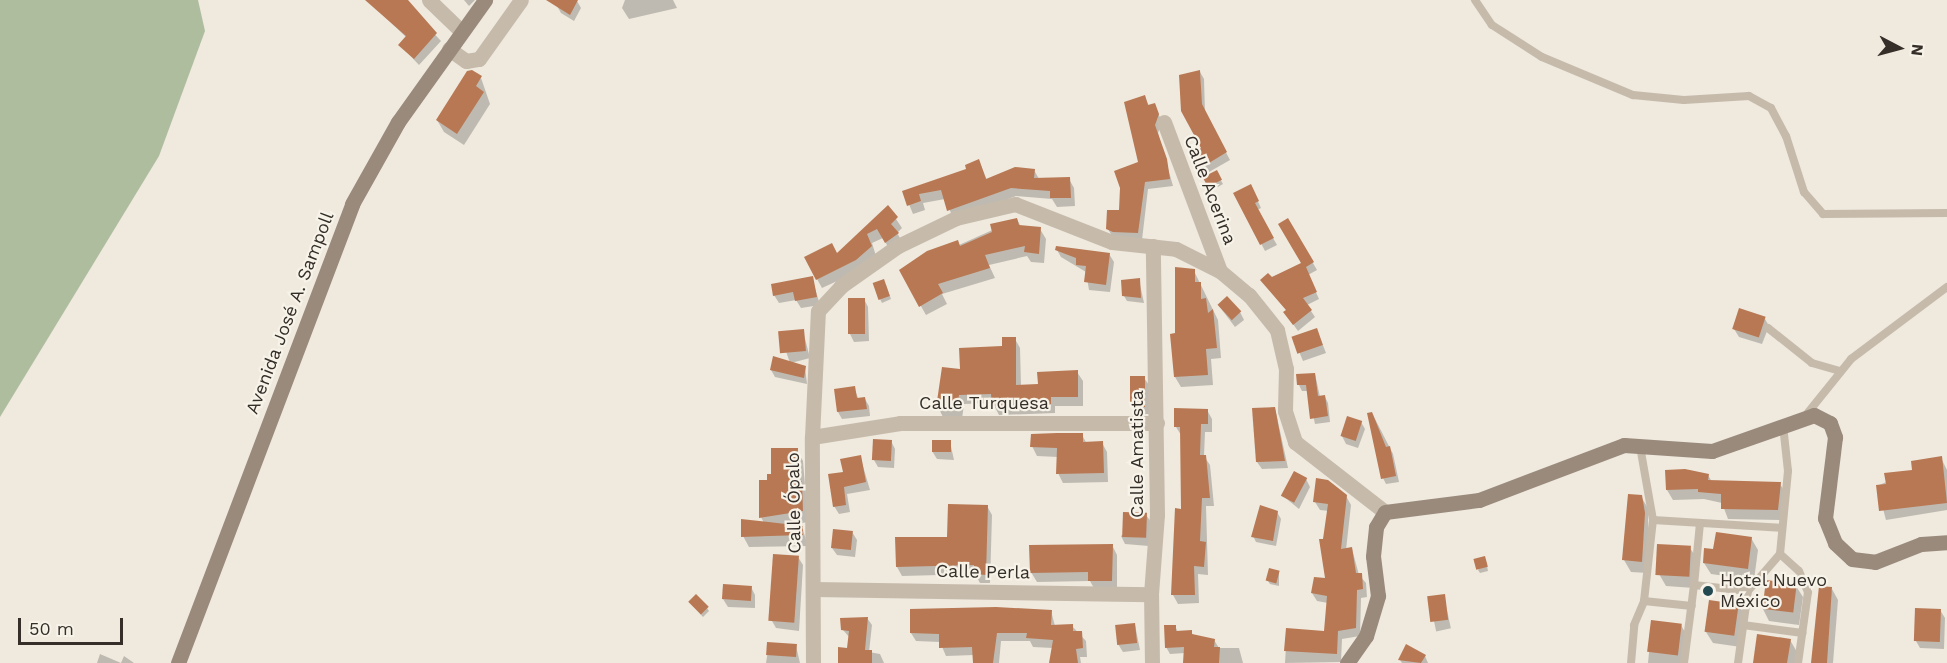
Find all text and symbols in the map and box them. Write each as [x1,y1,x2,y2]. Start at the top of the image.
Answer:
north arrow [1869,18,1929,78]
text: N [1907,43,1927,57]
street label: Calle Acerina [1179,132,1241,248]
street label: Avenida José A. Sampoll [241,208,339,418]
street label: Calle Amatista [1126,390,1148,518]
street label: Calle Turquesa [919,392,1049,414]
street label: Calle Ópalo [782,452,806,554]
street label: Calle Perla [936,560,1030,584]
place label: Hotel Nuevo México [1720,570,1828,612]
marker: Hotel Nuevo México [1701,584,1715,598]
scale bar [21,606,126,644]
text: 50 m [29,618,74,639]

